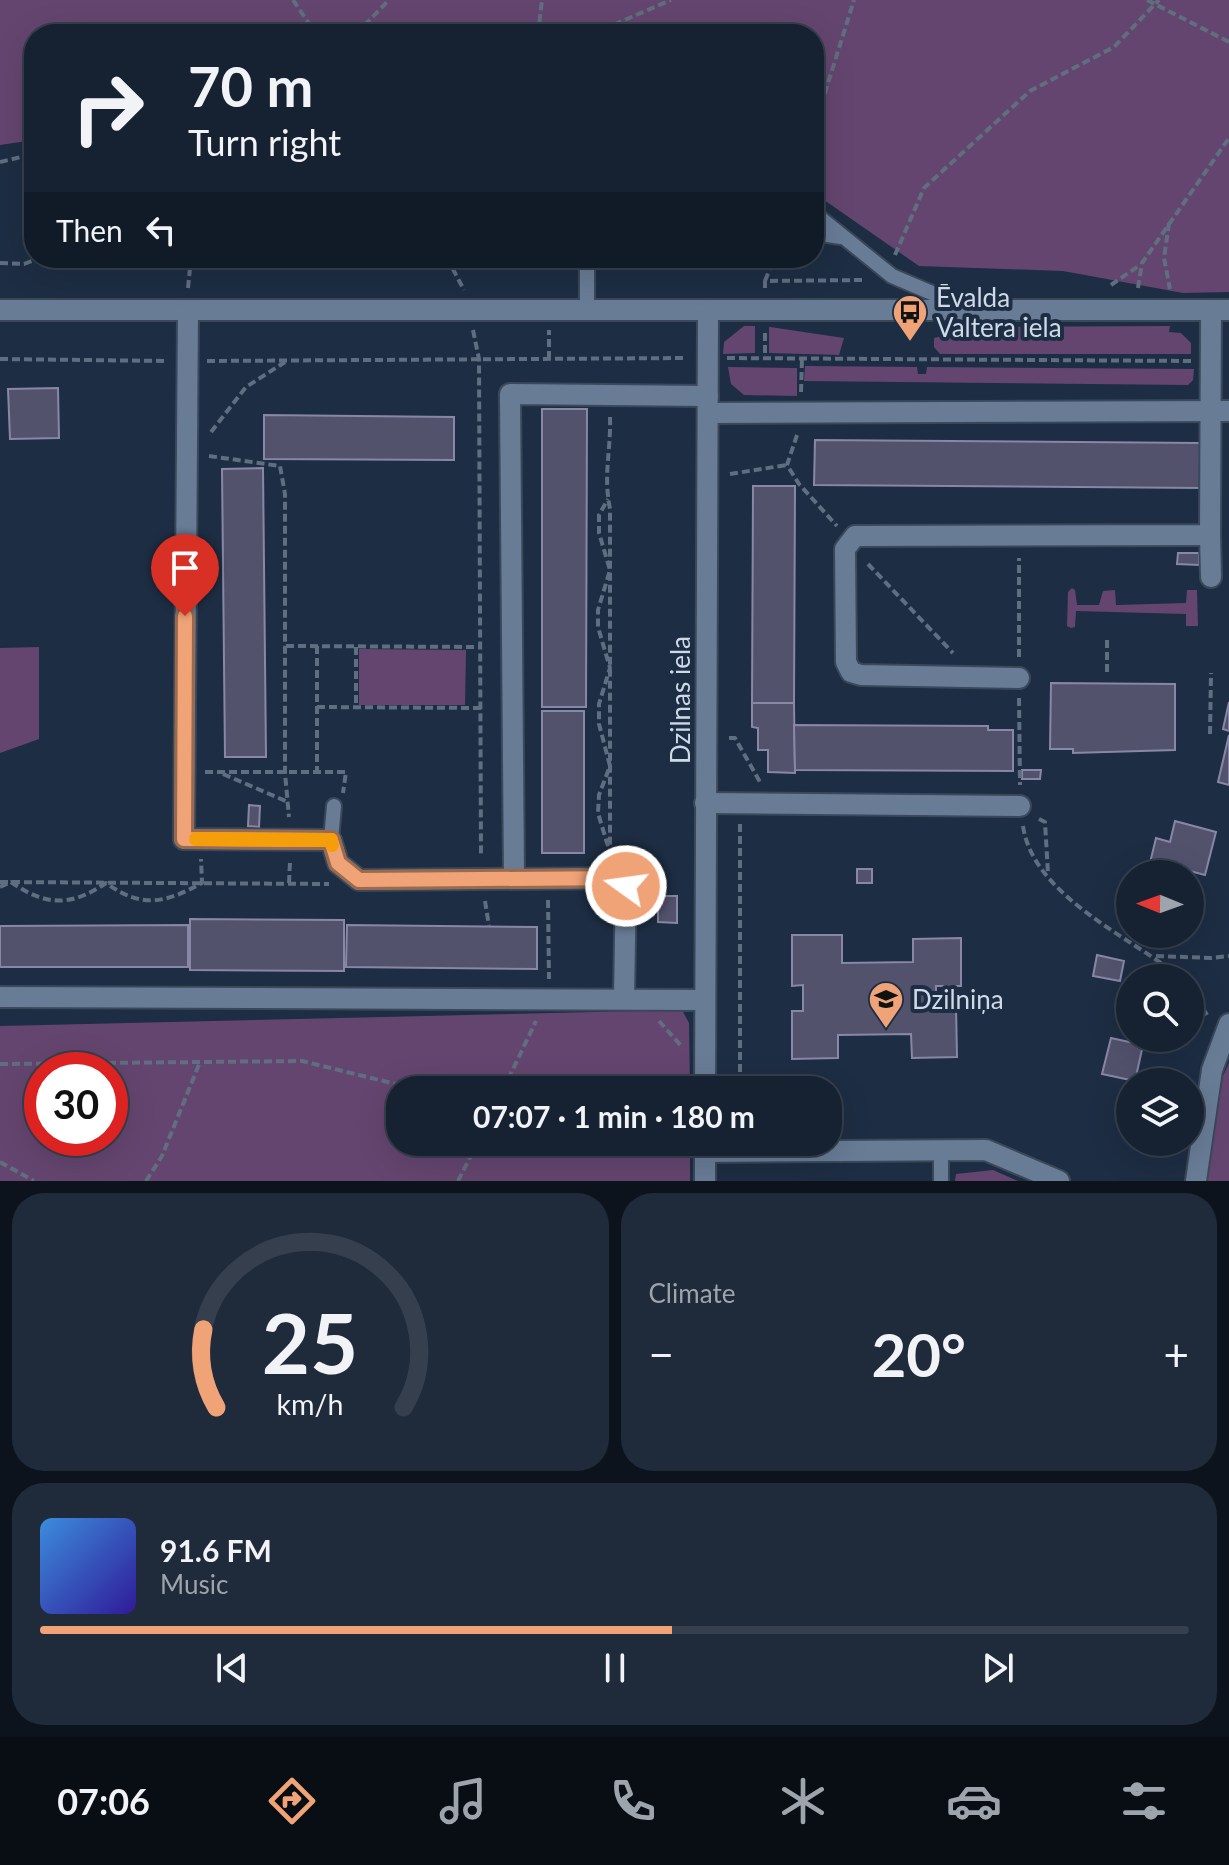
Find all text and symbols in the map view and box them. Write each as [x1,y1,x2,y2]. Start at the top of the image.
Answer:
text: 70 m [188,52,313,119]
icon: right [56,56,160,160]
text: Turn right [188,120,341,164]
icon: left [139,208,183,252]
text: Then [56,212,123,248]
place label: Ēvalda Valtera iela [936,281,1062,343]
bus stop icon: Ēvalda Valtera iela [891,293,929,343]
pin [151,534,219,616]
icon: arrive [163,546,207,590]
street label: Dzilnas iela [664,636,696,764]
position arrow [584,844,668,928]
north arrow [1116,860,1204,948]
map controls [1116,860,1204,1156]
button: search [1116,964,1204,1052]
school or university icon: Dzilniņa [867,980,905,1030]
place label: Dzilniņa [912,983,1004,1015]
speed limit sign: 30 [24,1052,128,1156]
button: layers [1116,1068,1204,1156]
text: 07:07 · 1 min · 180 m [473,1098,755,1134]
text: Climate [649,1277,735,1309]
text: 25 [262,1292,359,1392]
text: 20° [871,1318,966,1390]
text: − [649,1328,674,1380]
text: + [1163,1328,1189,1380]
text: km/h [277,1387,344,1421]
text: 91.6 FM [160,1532,272,1568]
text: Music [160,1568,228,1600]
icon: previous [210,1646,254,1690]
icon: pause [593,1646,637,1690]
icon: next [976,1646,1020,1690]
icon: directions [264,1773,320,1829]
icon: music [435,1773,491,1829]
icon: phone [605,1773,661,1829]
icon: climate [775,1773,831,1829]
icon: car [946,1773,1002,1829]
icon: filters [1116,1773,1172,1829]
text: 07:06 [57,1779,150,1823]

